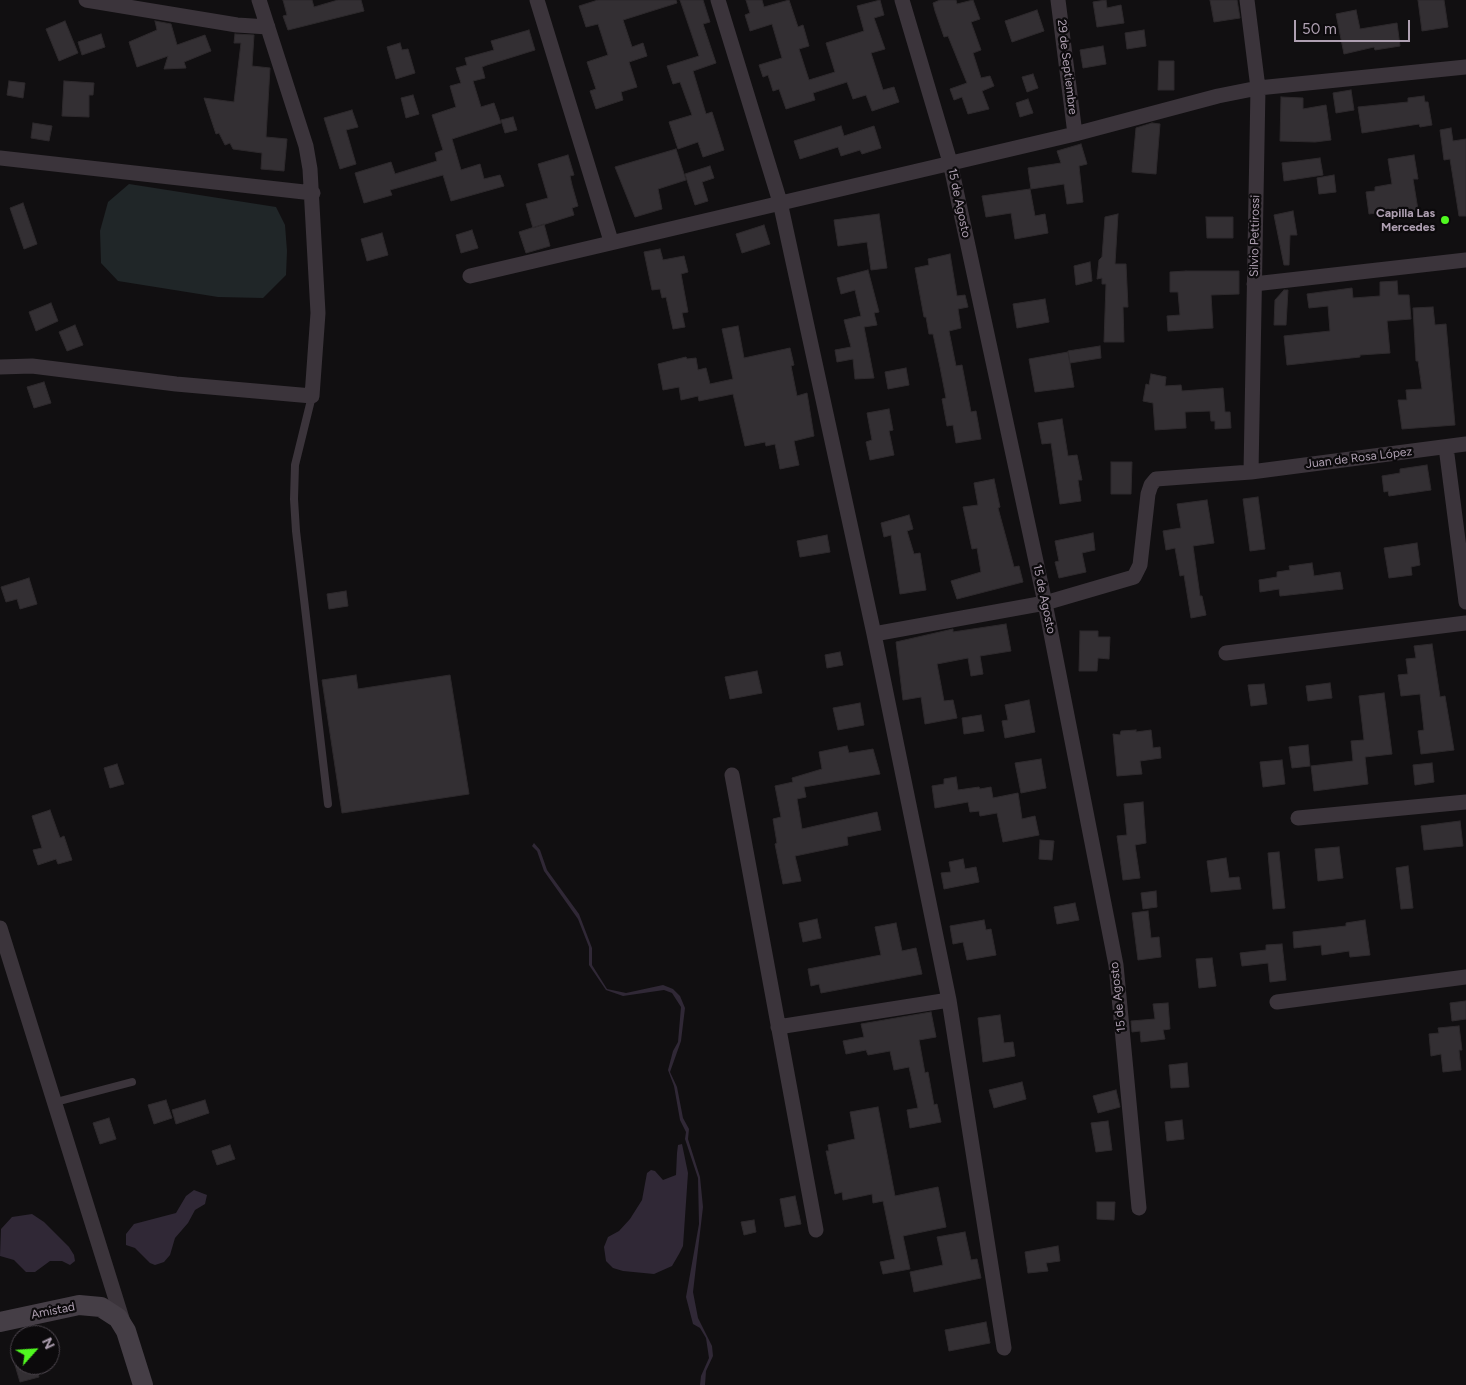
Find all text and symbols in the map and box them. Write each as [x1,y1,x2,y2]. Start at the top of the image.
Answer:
scale bar [1296,10,1412,42]
street label: 29 de Septiembre [1054,19,1080,115]
text: 50 m [1302,20,1337,38]
street label: 15 de Agosto [945,167,973,239]
street label: Silvio Pettirossi [1247,195,1263,277]
place label: Capilla Las Mercedes [1376,206,1435,234]
marker: Capilla Las Mercedes [1439,214,1451,226]
street label: Juan de Rosa López [1305,444,1413,472]
street label: 15 de Agosto [1030,563,1058,635]
street label: 15 de Agosto [1107,961,1129,1033]
street label: Amistad [30,1300,76,1322]
north arrow [10,1325,60,1375]
text: N [38,1335,58,1352]

